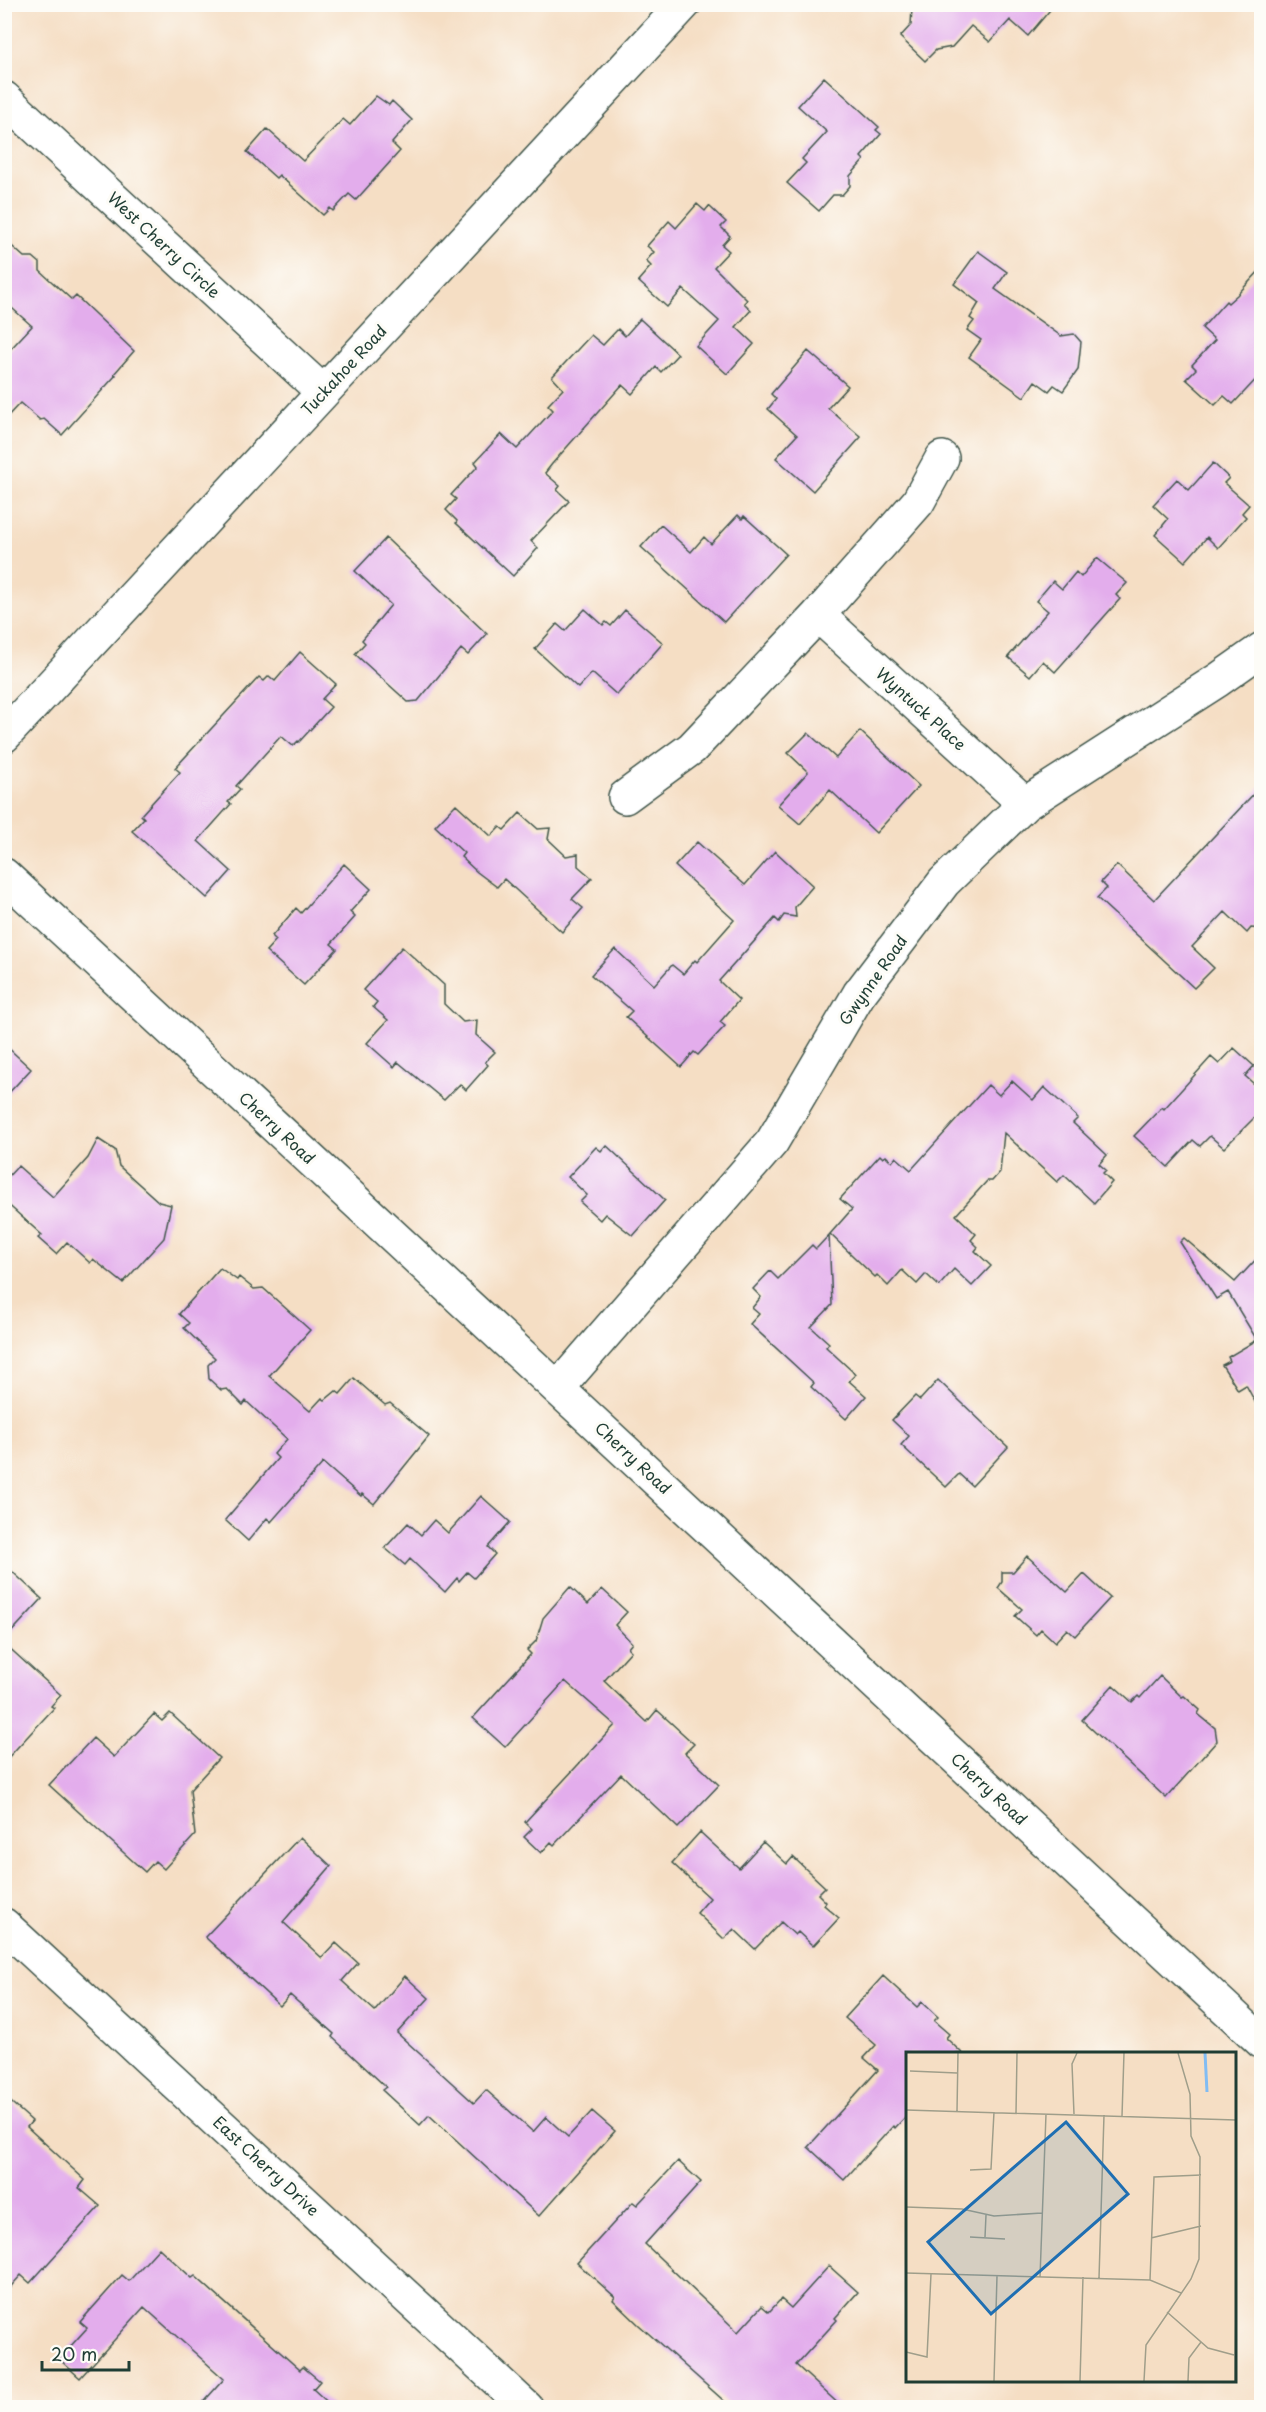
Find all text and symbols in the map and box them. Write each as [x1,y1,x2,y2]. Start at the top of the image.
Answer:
street label: West Cherry Circle [103,185,227,303]
street label: Tuckahoe Road [295,319,392,420]
street label: Wyntuck Place [871,661,972,755]
street label: Gwynne Road [832,929,912,1030]
street label: Cherry Road [234,1085,321,1169]
street label: Cherry Road [590,1415,677,1499]
street label: Cherry Road [946,1746,1033,1830]
inset map [906,2052,1236,2382]
street label: East Cherry Drive [208,2110,325,2221]
scale bar [42,2334,129,2372]
text: 20 m [51,2340,97,2367]

